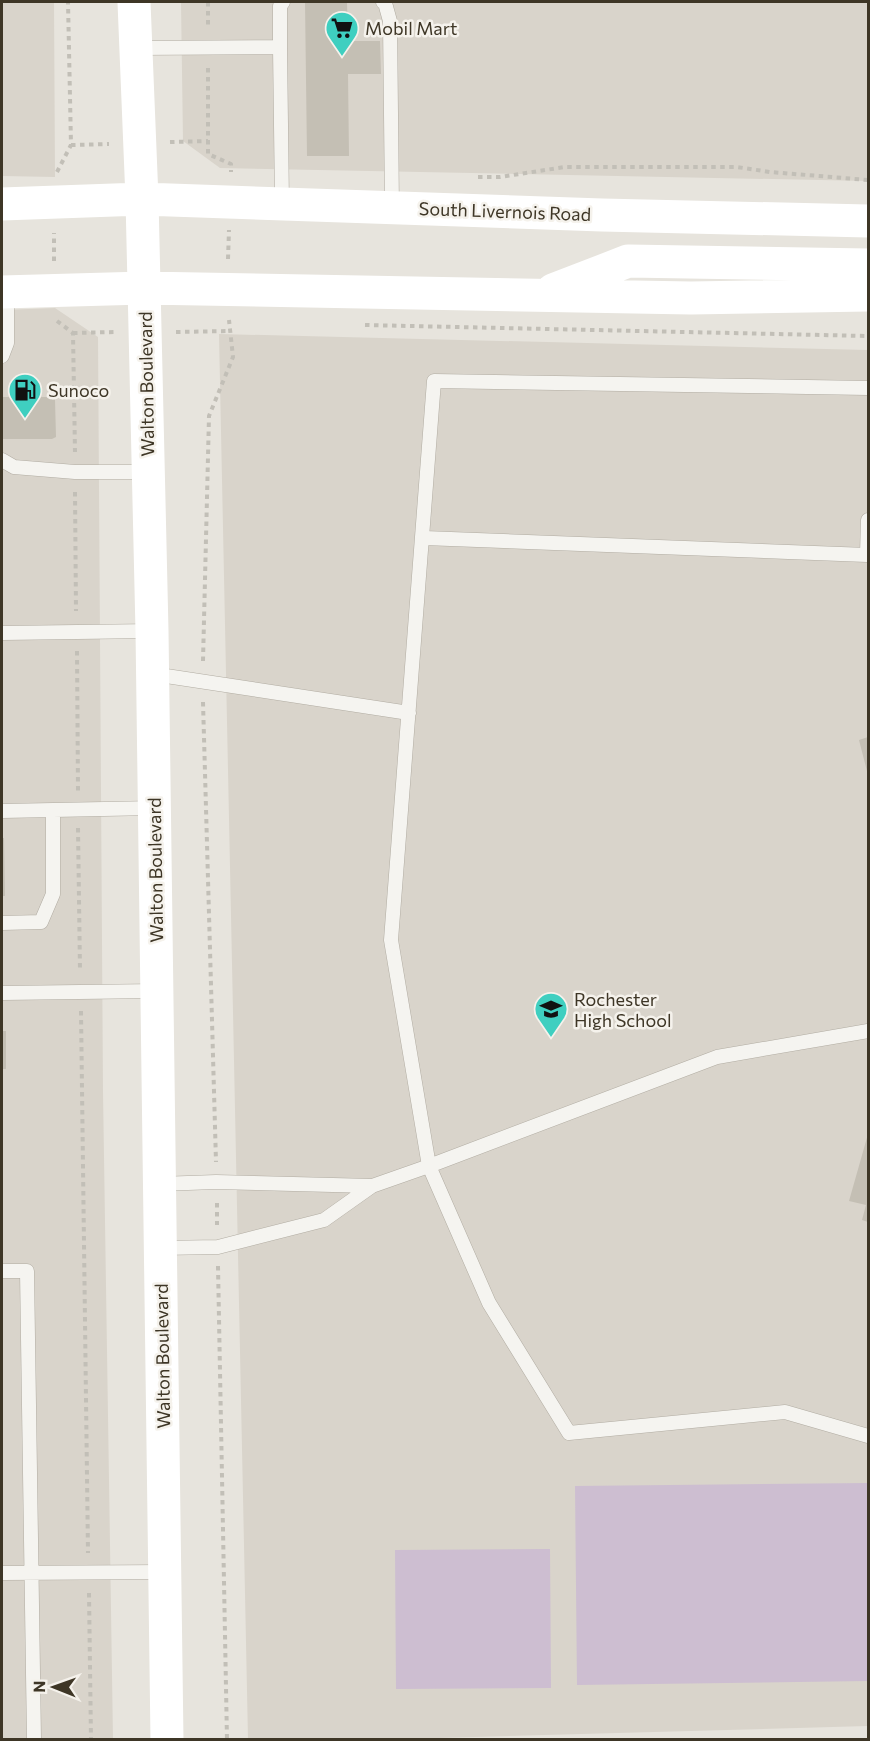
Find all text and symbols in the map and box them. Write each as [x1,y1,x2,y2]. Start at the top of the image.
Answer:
supermarket icon: Mobil Mart [324,10,360,57]
place label: Mobil Mart [365,17,457,39]
street label: South Livernois Road [418,197,592,225]
street label: Walton Boulevard [134,311,158,457]
fuel station icon: Sunoco [7,372,43,419]
place label: Sunoco [48,379,109,401]
street label: Walton Boulevard [143,797,167,943]
place label: Rochester High School [574,988,672,1031]
school or university icon: Rochester High School [533,991,569,1038]
street label: Walton Boulevard [150,1283,174,1429]
north arrow [24,1657,84,1717]
text: N [29,1681,48,1693]

